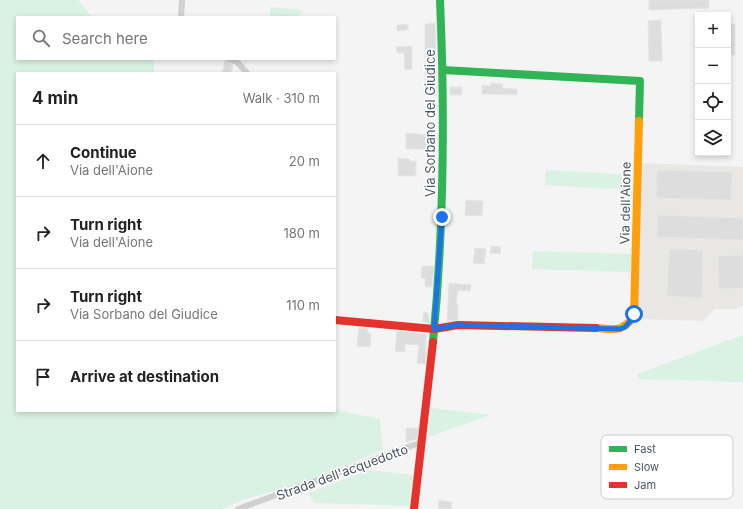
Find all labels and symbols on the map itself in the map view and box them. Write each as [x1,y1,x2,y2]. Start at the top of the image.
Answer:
street label: Via Sorbano del Giudice [422,49,438,197]
street label: Via dell'Aione [616,161,634,245]
route end [433,208,451,226]
route start [625,305,643,323]
legend [601,435,733,499]
street label: Strada dell'acquedotto [274,441,410,503]
text: Fast [634,442,656,456]
text: Slow [634,460,659,474]
text: Jam [634,478,656,492]

